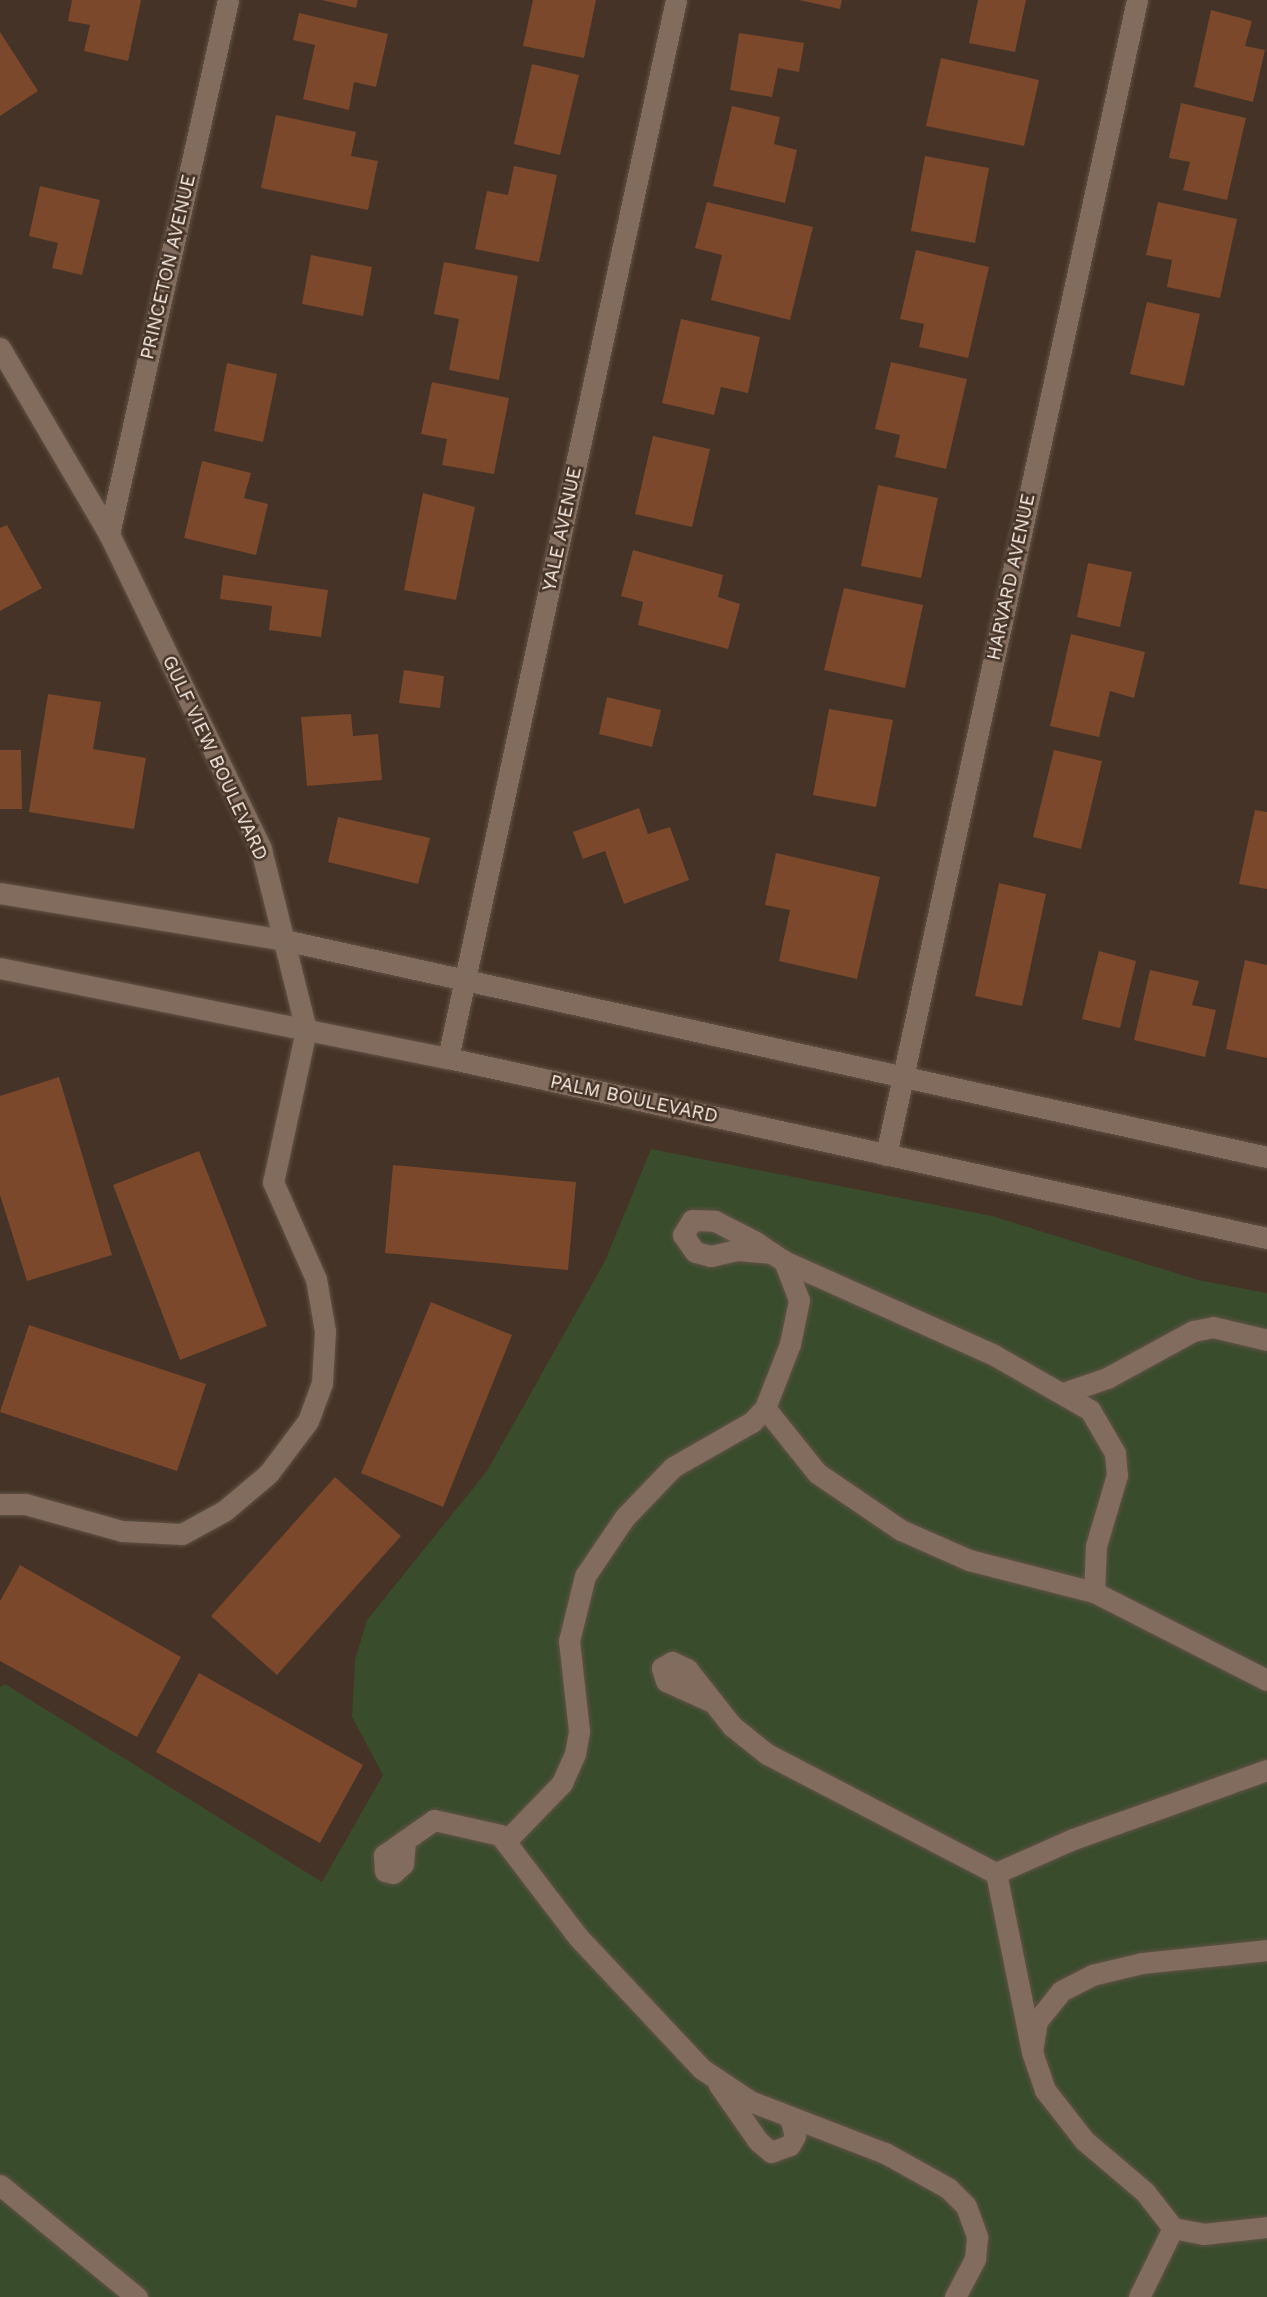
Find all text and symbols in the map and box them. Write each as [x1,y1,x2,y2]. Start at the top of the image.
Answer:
street label: PRINCETON AVENUE [136,172,200,362]
street label: YALE AVENUE [538,464,586,594]
street label: HARVARD AVENUE [982,491,1040,663]
street label: GULF VIEW BOULEVARD [157,651,273,865]
street label: PALM BOULEVARD [548,1070,720,1128]

